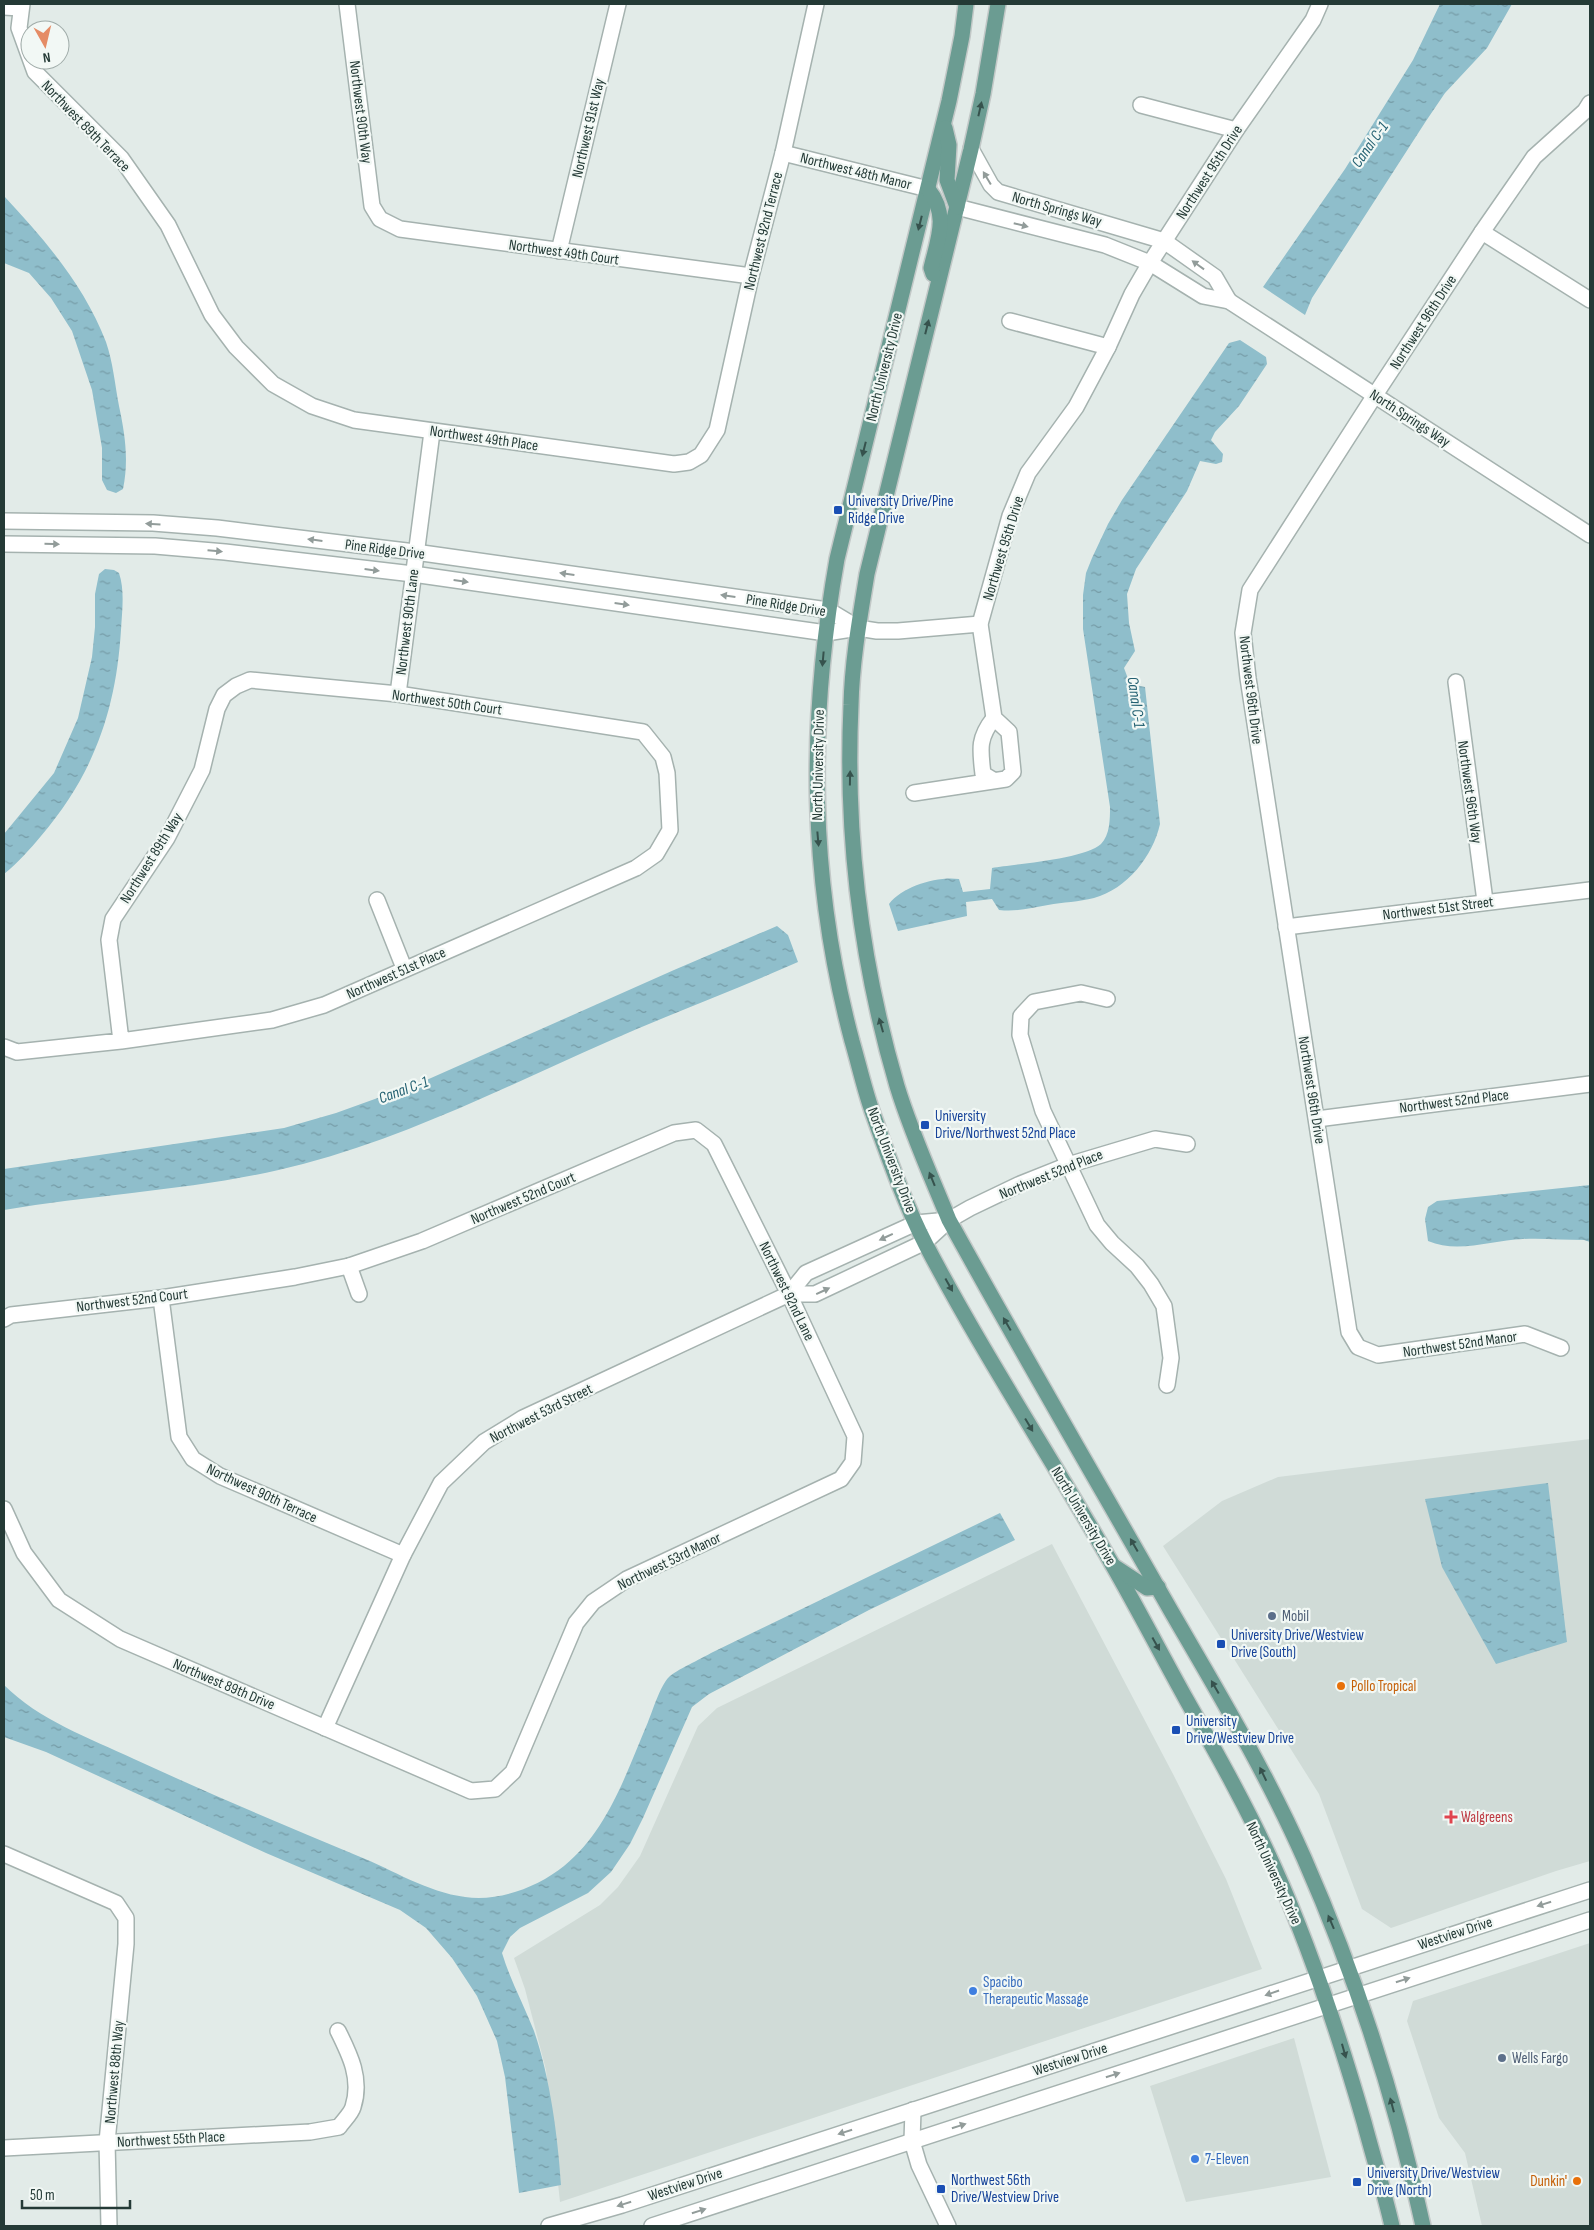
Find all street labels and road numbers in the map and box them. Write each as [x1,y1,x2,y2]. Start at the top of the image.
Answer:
street label: Northwest 90th Way [345,59,376,165]
street label: Northwest 91st Way [568,76,609,180]
street label: Northwest 89th Terrace [37,77,134,176]
street label: Northwest 95th Drive [1172,122,1247,223]
street label: Northwest 48th Manor [798,148,914,195]
street label: Northwest 92nd Terrace [740,170,787,292]
street label: North Springs Way [1010,188,1104,231]
street label: Northwest 49th Court [508,235,621,270]
street label: Northwest 96th Drive [1386,271,1461,373]
street label: North University Drive [862,311,907,423]
street label: North Springs Way [1366,385,1454,452]
street label: Northwest 49th Place [428,421,539,456]
street label: Northwest 95th Drive [979,494,1028,603]
street label: Pine Ridge Drive [344,535,426,564]
street label: Northwest 90th Lane [392,568,423,676]
street label: Pine Ridge Drive [745,590,827,621]
street label: Northwest 96th Drive [1234,635,1267,745]
street label: Northwest 50th Court [391,685,504,720]
street label: North University Drive [808,709,829,821]
street label: Northwest 96th Way [1453,739,1486,845]
street label: Northwest 89th Way [116,809,187,907]
street label: Northwest 51st Street [1382,892,1495,925]
street label: Northwest 51st Place [344,943,449,1004]
street label: Northwest 96th Drive [1294,1035,1329,1145]
street label: Northwest 52nd Place [1398,1085,1510,1118]
street label: North University Drive [863,1105,920,1216]
street label: Northwest 52nd Place [997,1145,1106,1204]
street label: Northwest 52nd Court [468,1168,579,1229]
street label: Northwest 92nd Lane [754,1239,819,1344]
street label: Northwest 52nd Court [75,1284,189,1317]
street label: Northwest 52nd Manor [1402,1327,1519,1362]
street label: Northwest 53rd Street [487,1379,596,1448]
street label: Northwest 90th Terrace [203,1459,320,1527]
street label: North University Drive [1047,1464,1120,1569]
street label: Northwest 53rd Manor [614,1528,725,1595]
street label: Northwest 89th Drive [170,1654,278,1714]
street label: North University Drive [1241,1819,1306,1928]
street label: Westview Drive [1416,1913,1495,1954]
street label: Northwest 88th Way [101,2019,128,2124]
street label: Westview Drive [1031,2039,1110,2080]
street label: Northwest 55th Place [116,2127,226,2152]
street label: Westview Drive [646,2164,725,2205]

